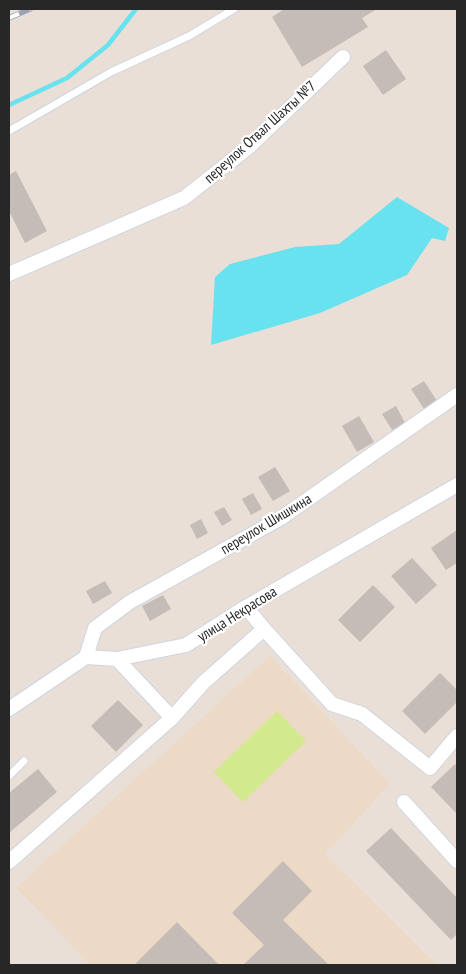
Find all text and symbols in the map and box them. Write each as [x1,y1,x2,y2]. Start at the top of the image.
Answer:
street label: переулок Отвал Шахты №7 [200,76,320,187]
street label: переулок Шишкина [217,489,315,558]
street label: улица Некрасова [193,582,280,646]

